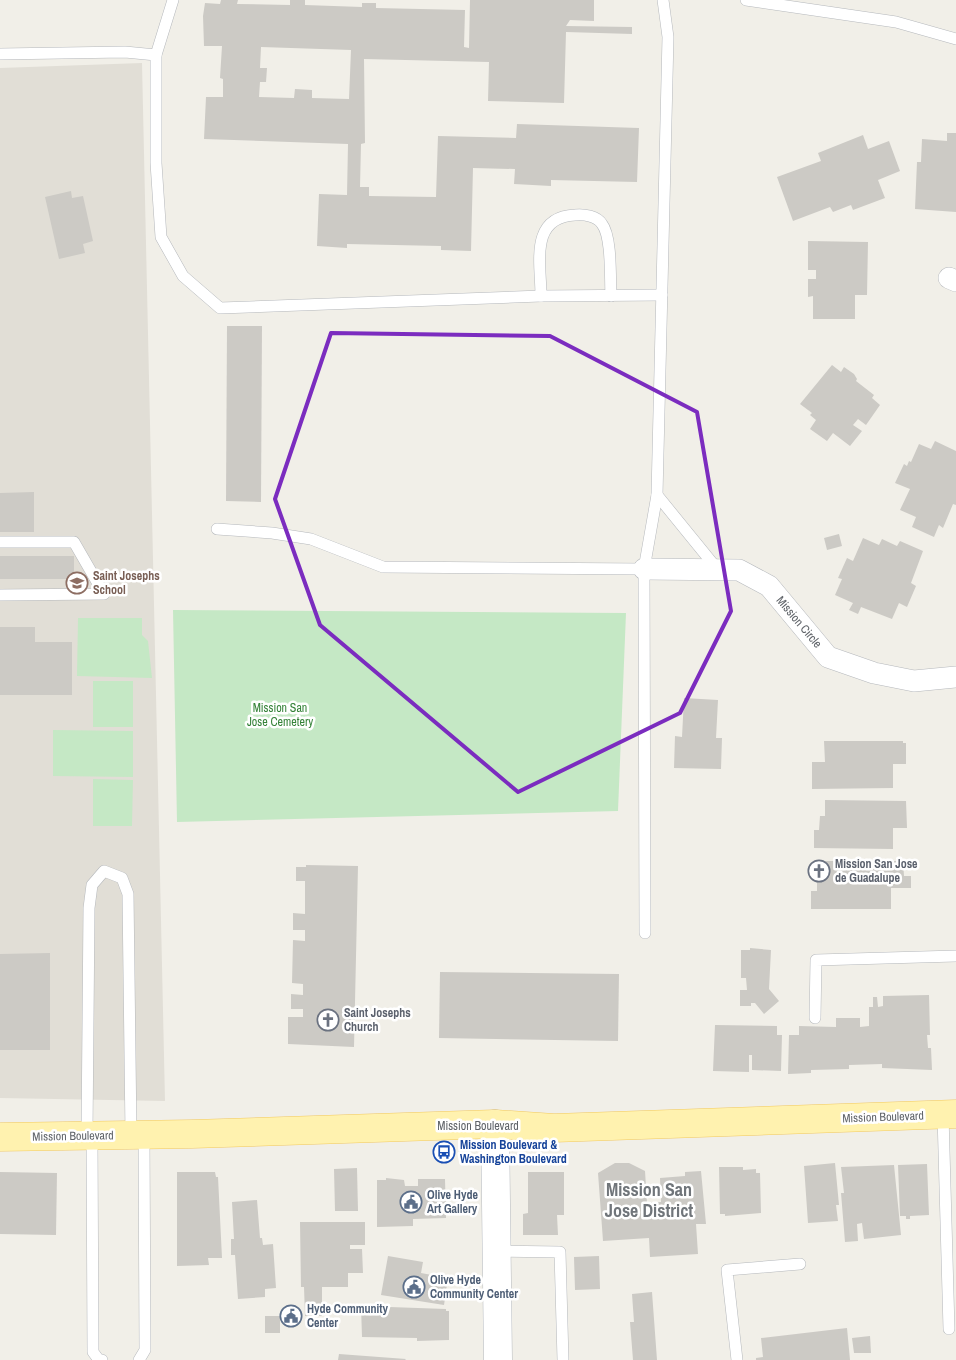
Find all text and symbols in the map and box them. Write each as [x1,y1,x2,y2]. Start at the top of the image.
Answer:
place label: Saint Josephs School [93,568,160,598]
school or university icon: Saint Josephs School [65,571,89,595]
street label: Mission Circle [773,593,825,651]
park label: Mission San Jose Cemetery [247,700,313,730]
place label: Mission San Jose de Guadalupe [835,856,918,886]
church icon: Mission San Jose de Guadalupe [807,859,831,883]
place label: Saint Josephs Church [344,1005,411,1035]
church icon: Saint Josephs Church [316,1008,340,1032]
street label: Mission Boulevard [842,1108,924,1126]
street label: Mission Boulevard [437,1118,519,1134]
street label: Mission Boulevard [32,1127,114,1145]
place label: Mission Boulevard & Washington Boulevard [460,1137,567,1167]
bus stop icon: Mission Boulevard & Washington Boulevard [432,1140,456,1164]
district label: Mission San Jose District [605,1177,693,1223]
place label: Olive Hyde Art Gallery [427,1187,478,1217]
public building icon: Olive Hyde Art Gallery [399,1190,423,1214]
place label: Olive Hyde Community Center [430,1272,518,1302]
public building icon: Olive Hyde Community Center [402,1275,426,1299]
place label: Hyde Community Center [307,1301,388,1331]
public building icon: Hyde Community Center [279,1304,303,1328]

